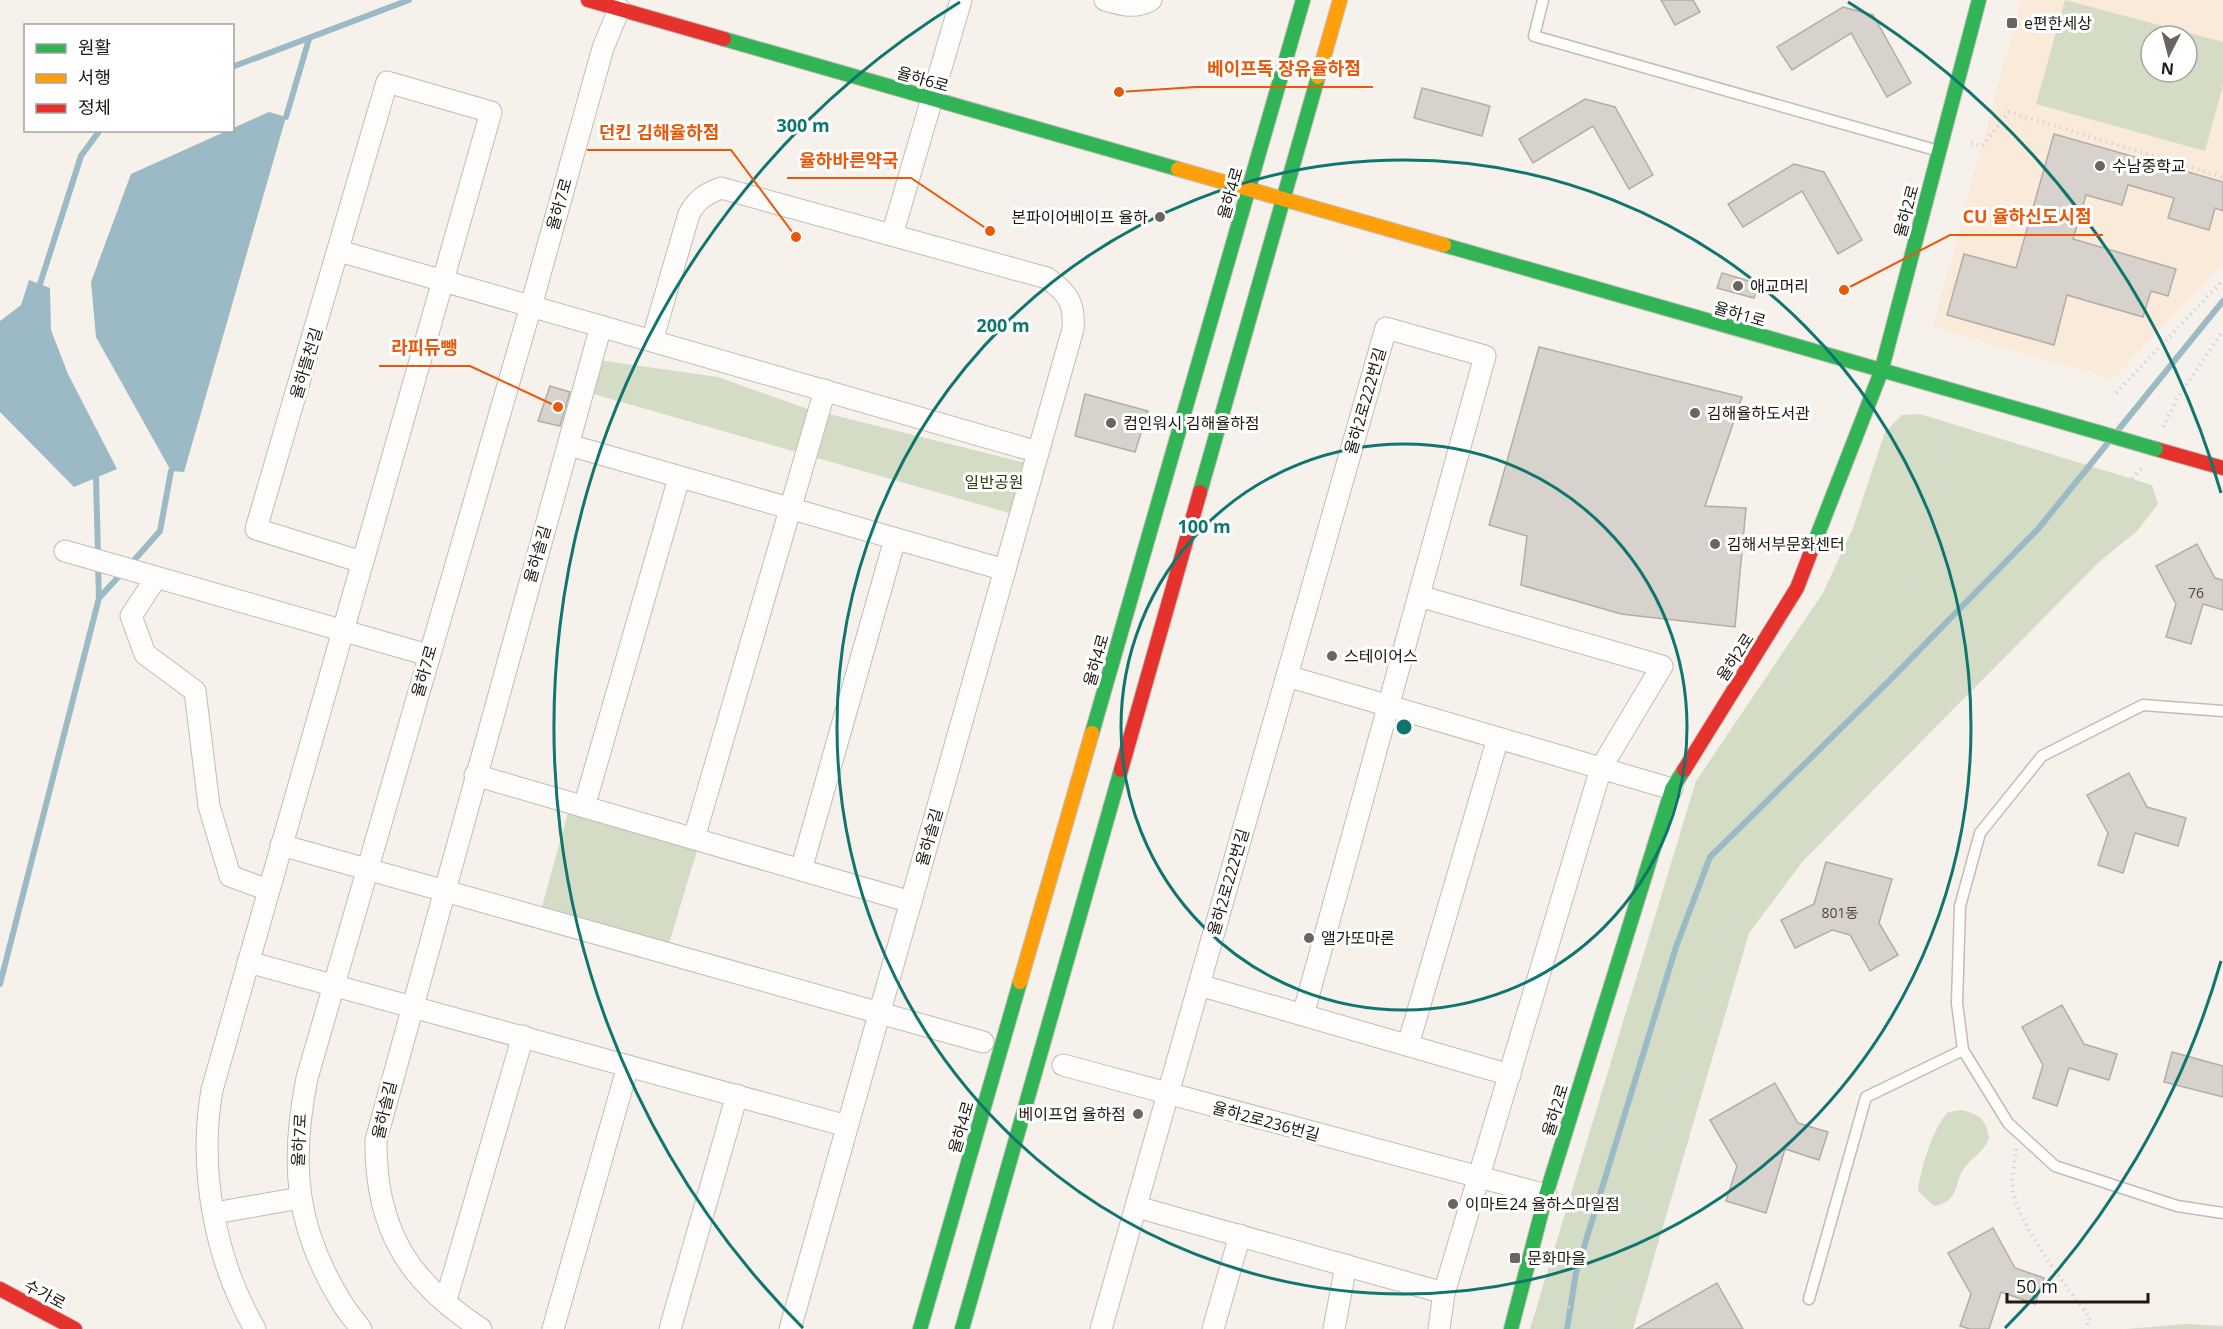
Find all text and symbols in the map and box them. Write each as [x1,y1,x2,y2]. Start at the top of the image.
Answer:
place label: e편한세상 [2024,12,2092,34]
marker: e편한세상 [2005,16,2019,30]
legend [24,24,234,132]
north arrow [2139,24,2199,84]
text: 원활 [78,35,111,59]
callout: 베이프독 장유율하점 [1196,51,1373,87]
text: 베이프독 장유율하점 [1207,56,1361,80]
text: N [2160,57,2175,81]
street label: 율하6로 [894,61,952,97]
text: 서행 [78,65,111,89]
text: 정체 [78,95,111,119]
text: 300 m [776,113,830,137]
callout: 던킨 김해율하점 [587,114,731,150]
text: 던킨 김해율하점 [599,120,719,144]
callout: 율하바른약국 [787,142,911,178]
text: 율하바른약국 [799,148,899,172]
place label: 수남중학교 [2112,155,2186,177]
marker: 수남중학교 [2093,159,2107,173]
street label: 율하4로 [1212,164,1248,222]
street label: 율하7로 [541,175,577,233]
street label: 율하2로 [1888,182,1924,240]
callout: CU 율하신도시점 [1950,199,2103,235]
text: CU 율하신도시점 [1962,204,2092,228]
place label: 본파이어베이프 율하 [1011,206,1148,228]
marker: 본파이어베이프 율하 [1153,210,1167,224]
place label: 애교머리 [1750,275,1809,297]
marker: 애교머리 [1731,279,1745,293]
street label: 율하1로 [1711,296,1769,332]
text: 200 m [976,313,1030,337]
street label: 율하뜰천길 [285,325,327,401]
callout: 라피듀뺑 [379,330,470,366]
text: 라피듀뺑 [391,335,457,359]
street label: 율하2로222번길 [1339,345,1391,457]
place label: 김해율하도서관 [1707,402,1810,424]
marker: 김해율하도서관 [1688,406,1702,420]
place label: 컴인워시 김해율하점 [1123,412,1260,434]
marker: 컴인워시 김해율하점 [1104,416,1118,430]
park label: 일반공원 [965,471,1023,493]
text: 100 m [1177,514,1231,538]
street label: 율하솔길 [518,523,556,585]
place label: 김해서부문화센터 [1727,533,1845,555]
marker: 김해서부문화센터 [1708,537,1722,551]
house number: 76 [2188,583,2204,602]
street label: 율하2로 [1711,628,1759,685]
street label: 율하4로 [1078,631,1114,689]
street label: 율하7로 [406,642,442,700]
place label: 스테이어스 [1344,645,1418,667]
marker: 스테이어스 [1325,649,1339,663]
centre of rings [1394,717,1414,737]
street label: 율하솔길 [910,806,948,868]
street label: 율하2로222번길 [1202,826,1254,938]
house number: 801동 [1822,903,1859,922]
place label: 앨가또마론 [1321,927,1395,949]
marker: 앨가또마론 [1302,931,1316,945]
street label: 율하솔길 [367,1079,401,1141]
street label: 율하2로 [1537,1081,1573,1139]
street label: 율하2로236번길 [1210,1096,1322,1146]
street label: 율하4로 [943,1098,979,1156]
place label: 베이프업 율하점 [1019,1103,1126,1125]
marker: 베이프업 율하점 [1131,1107,1145,1121]
street label: 율하7로 [287,1113,311,1167]
place label: 이마트24 율하스마일점 [1465,1193,1620,1215]
marker: 이마트24 율하스마일점 [1446,1197,1460,1211]
place label: 문화마을 [1527,1247,1586,1269]
marker: 문화마을 [1508,1251,1522,1265]
scale bar [2007,1266,2148,1304]
street label: 수가로 [20,1274,70,1314]
text: 50 m [2016,1274,2058,1298]

